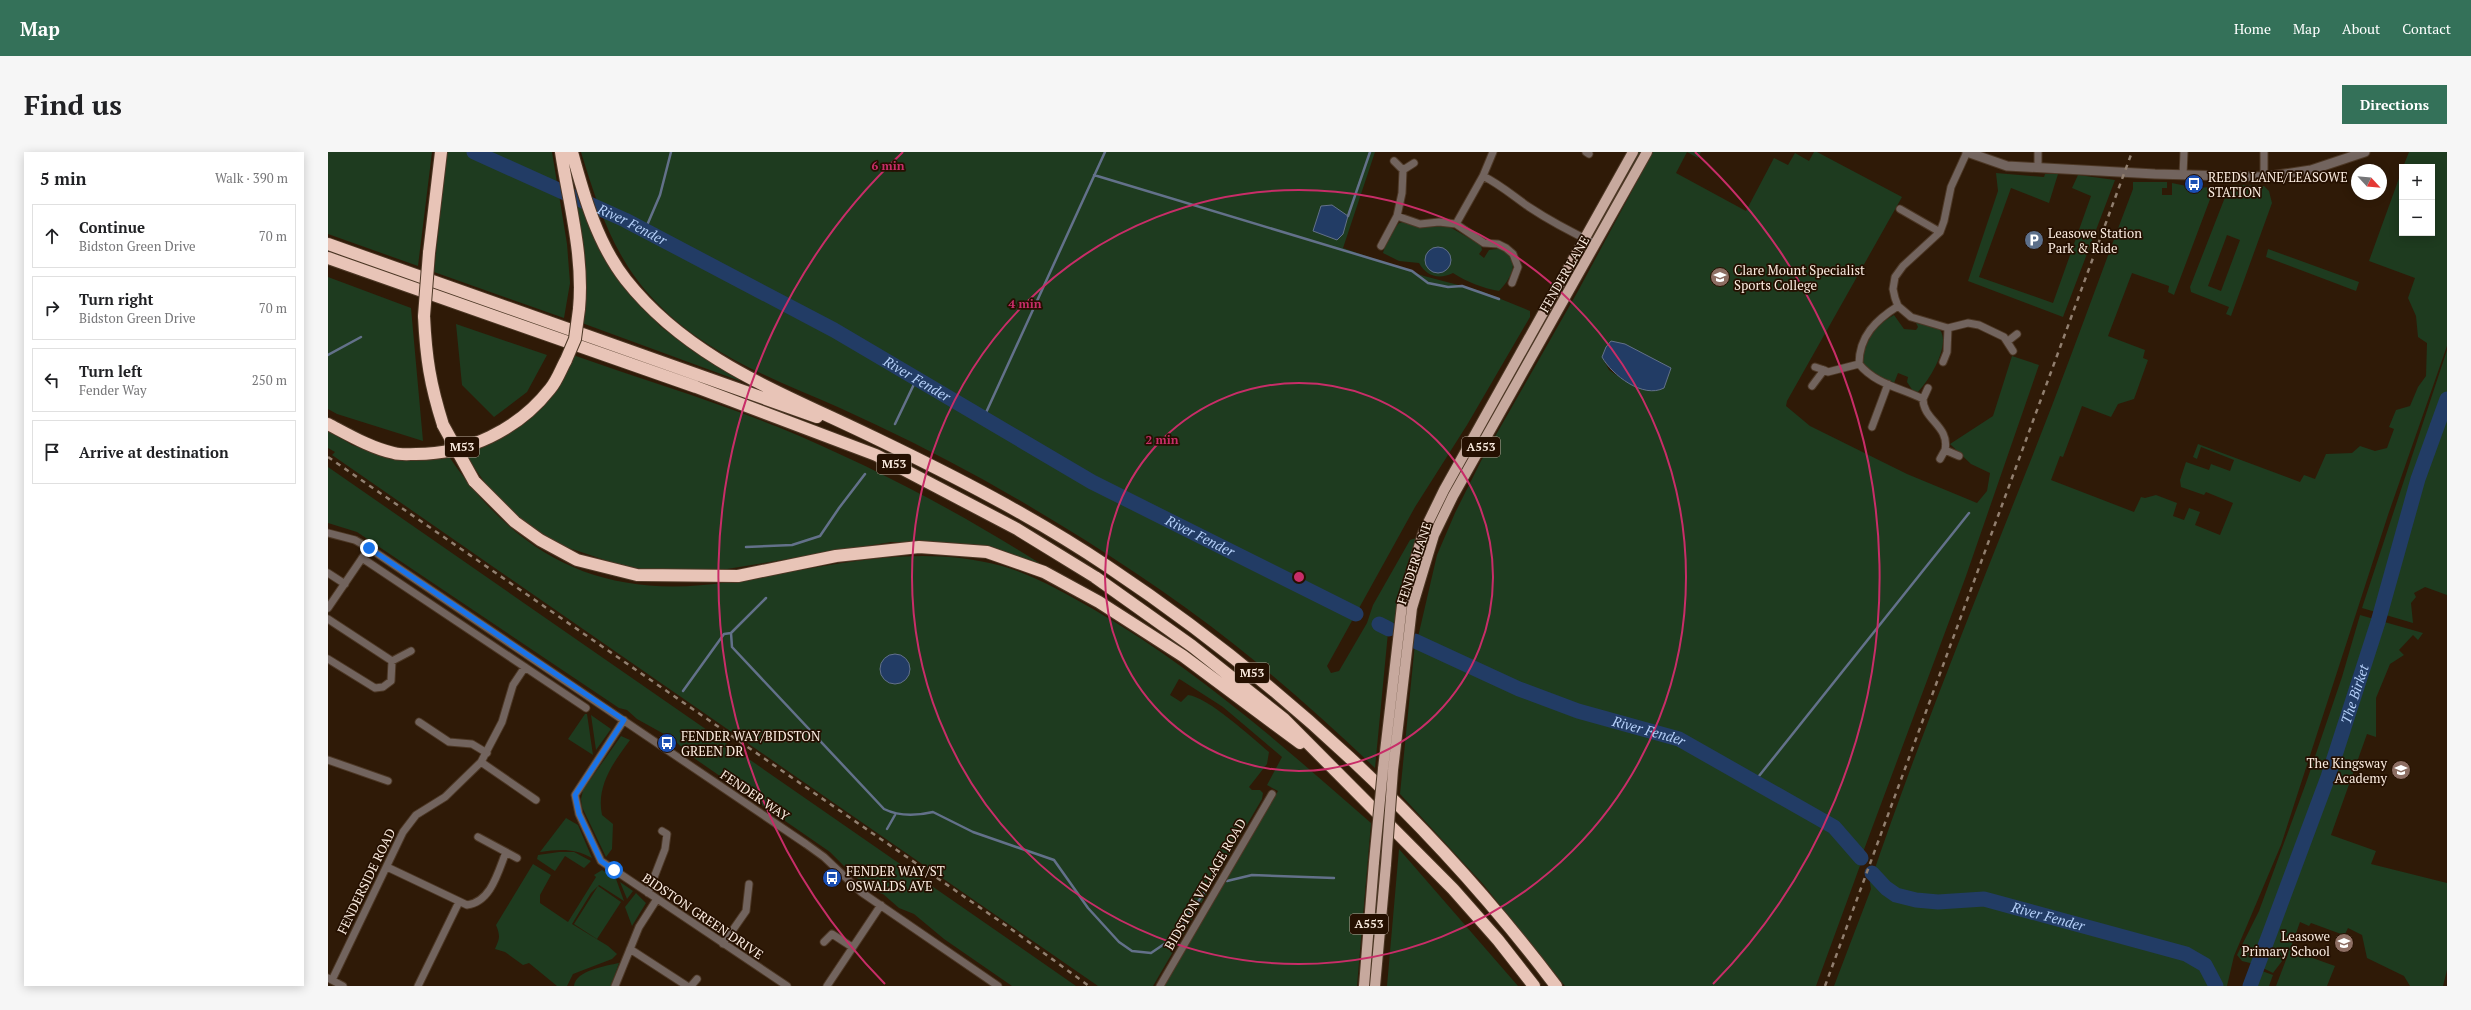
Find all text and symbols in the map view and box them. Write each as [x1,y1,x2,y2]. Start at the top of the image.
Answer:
text: Map [20,16,60,41]
text: Home [2234,19,2271,38]
text: Map [2293,19,2320,38]
text: About [2342,19,2380,38]
text: Contact [2402,19,2451,38]
button: Directions [2342,85,2447,124]
text: Find us [24,86,122,123]
text: 6 min [872,158,905,173]
north arrow [2351,164,2387,200]
map controls [2399,164,2435,236]
button: + [2399,164,2435,200]
text: 5 min [40,167,87,190]
place label: REEDS LANE/LEASOWE STATION [2208,168,2348,201]
text: Walk · 390 m [215,169,288,187]
bus stop icon: REEDS LANE/LEASOWE STATION [2183,173,2205,195]
water label: River Fender [594,199,671,250]
button: − [2399,200,2435,236]
text: Continue [79,217,145,237]
place label: Leasowe Station Park & Ride [2048,224,2142,257]
icon: ahead [41,225,63,247]
text: 70 m [259,227,287,245]
parking icon: Leasowe Station Park & Ride [2023,229,2045,251]
street label: FENDER LANE [1535,232,1593,316]
text: Bidston Green Drive [79,237,196,255]
place label: Clare Mount Specialist Sports College [1734,261,1865,294]
school or university icon: Clare Mount Specialist Sports College [1709,266,1731,288]
text: Turn right [79,289,154,309]
text: 4 min [1009,296,1042,311]
icon: right [41,297,63,319]
text: 70 m [259,299,287,317]
text: Bidston Green Drive [79,309,196,327]
water label: River Fender [879,351,955,406]
text: Turn left [79,361,143,381]
icon: left [41,369,63,391]
text: 250 m [252,371,287,389]
text: Fender Way [79,381,147,399]
text: 2 min [1146,432,1179,447]
road number: M53 [445,437,479,457]
road number: A553 [1462,437,1500,457]
icon: arrive [41,441,63,463]
text: Arrive at destination [79,442,229,462]
road number: M53 [877,454,911,474]
water label: River Fender [1162,510,1238,561]
street label: FENDER LANE [1392,520,1436,606]
route end [360,539,378,557]
centre of rings [1292,570,1306,584]
water label: The Birket [2336,662,2373,726]
road number: M53 [1235,663,1269,683]
water label: River Fender [1609,711,1690,750]
place label: FENDER WAY/BIDSTON GREEN DR [681,727,821,760]
bus stop icon: FENDER WAY/BIDSTON GREEN DR [656,732,678,754]
place label: The Kingsway Academy [2307,754,2387,787]
school or university icon: The Kingsway Academy [2390,759,2412,781]
street label: FENDER WAY [717,765,793,825]
street label: BIDSTON VILLAGE ROAD [1160,815,1250,953]
street label: FENDERSIDE ROAD [333,825,399,937]
route start [605,861,623,879]
place label: FENDER WAY/ST OSWALDS AVE [846,862,945,895]
bus stop icon: FENDER WAY/ST OSWALDS AVE [821,867,843,889]
street label: BIDSTON GREEN DRIVE [639,869,767,963]
water label: River Fender [2009,897,2087,935]
road number: A553 [1350,914,1388,934]
place label: Leasowe Primary School [2242,927,2330,960]
school or university icon: Leasowe Primary School [2333,932,2355,954]

